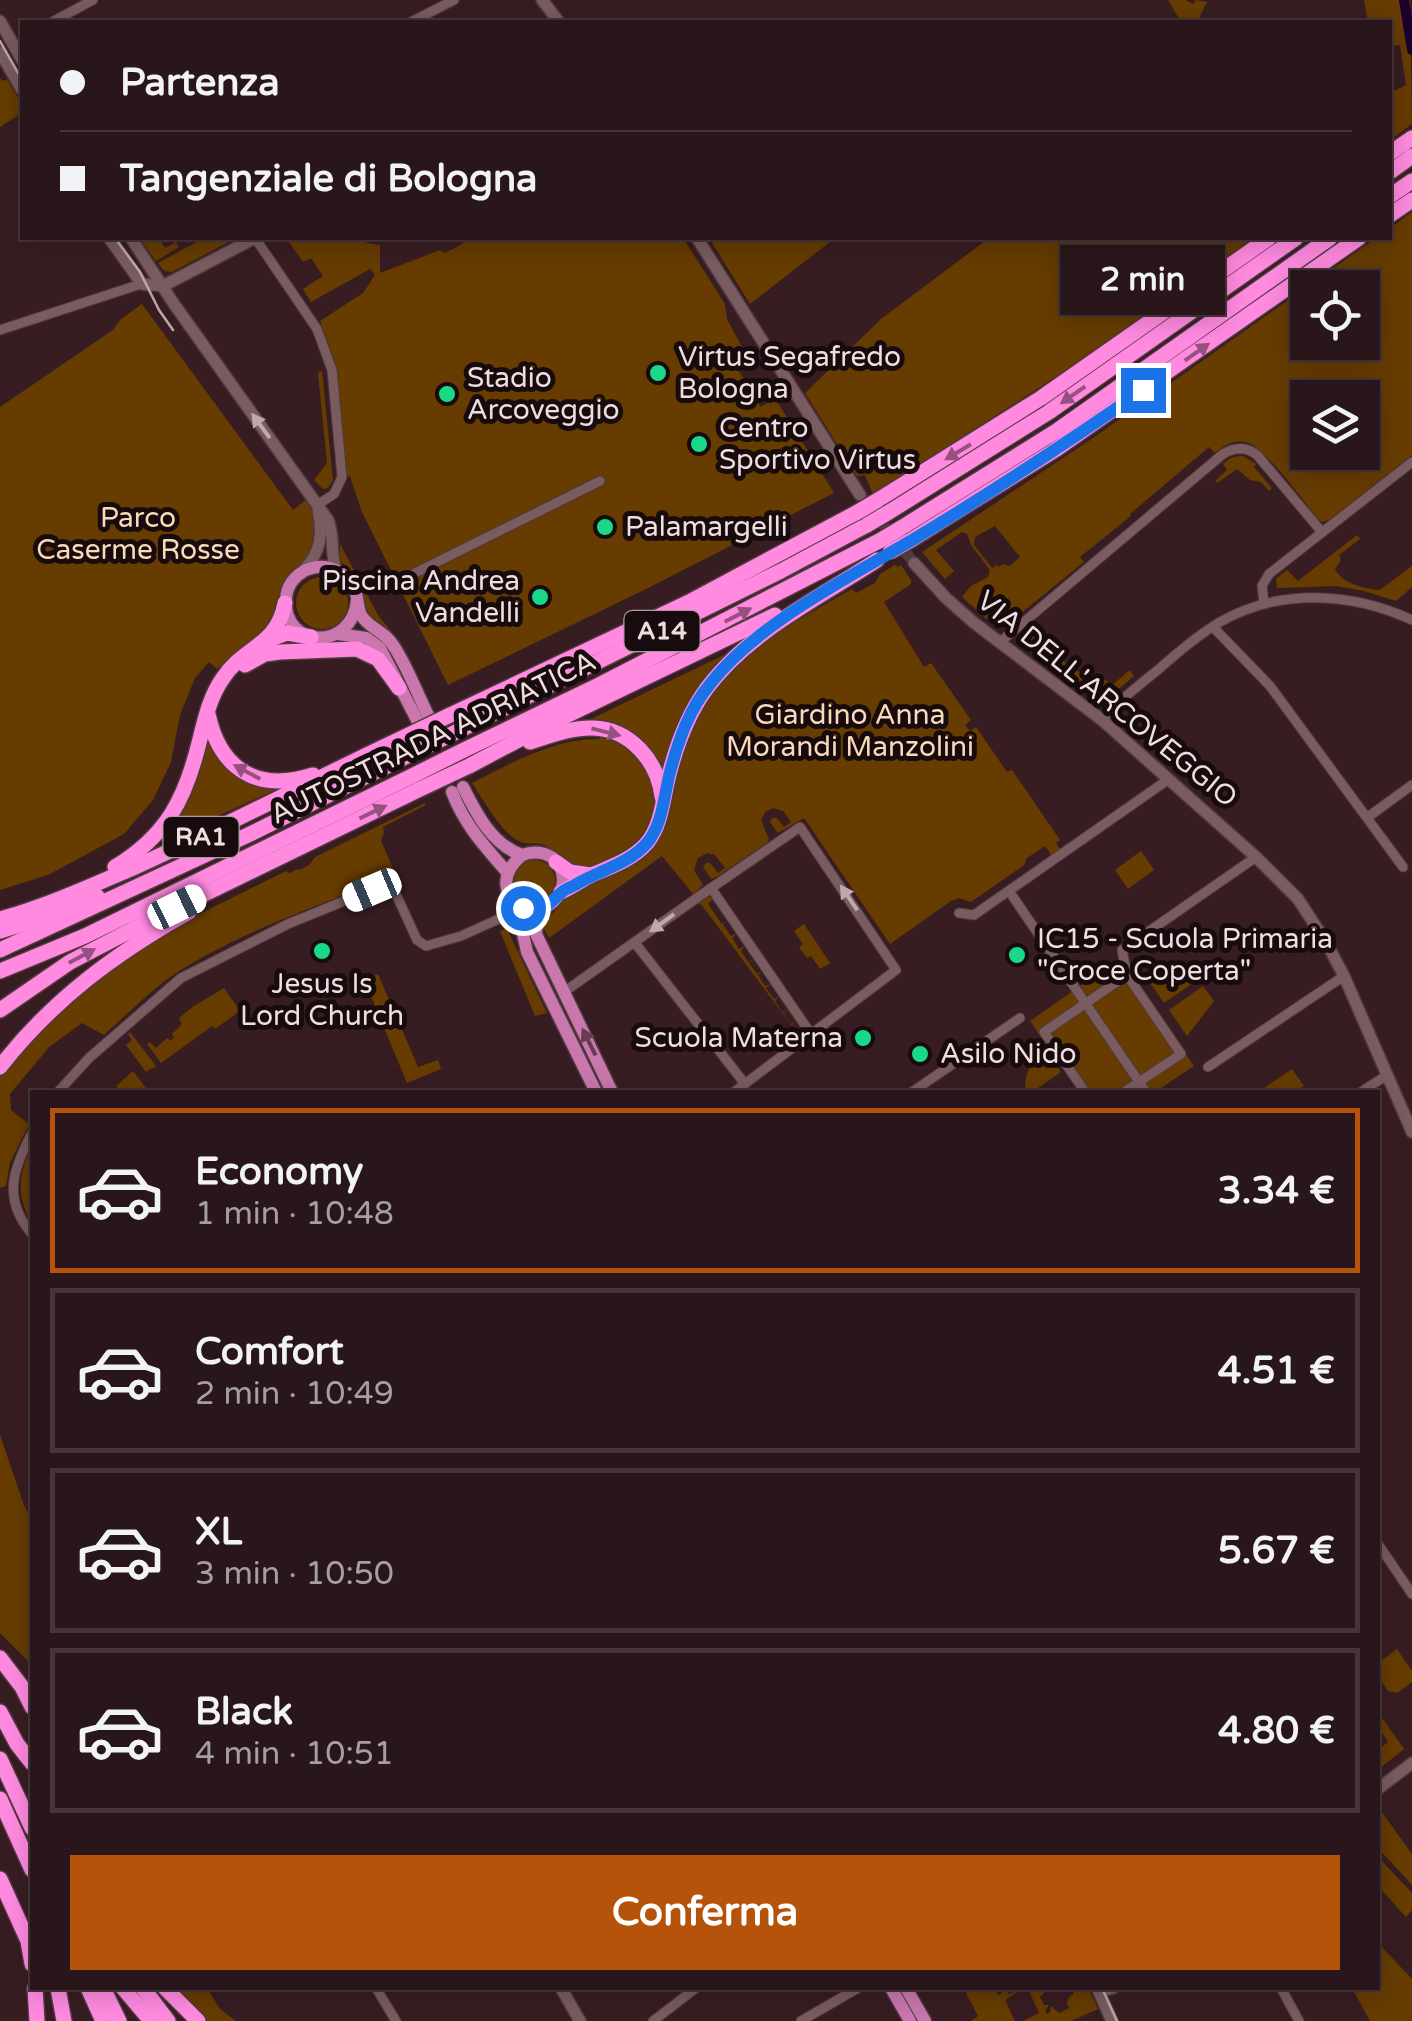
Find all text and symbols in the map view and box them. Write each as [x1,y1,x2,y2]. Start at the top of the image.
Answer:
text: Partenza [120,60,280,106]
text: Tangenziale di Bologna [120,156,537,202]
callout: 2 min [1060,245,1226,315]
text: 2 min [1100,261,1185,299]
map controls [1290,270,1380,470]
button: locate [1290,270,1380,360]
place label: Virtus Segafredo Bologna [678,340,901,406]
one-way arrow [1183,343,1210,362]
place label: Stadio Arcoveggio [467,361,620,427]
marker: Virtus Segafredo Bologna [647,362,669,384]
route end [1121,368,1166,413]
button: layers [1290,380,1380,470]
marker: Stadio Arcoveggio [436,383,458,405]
one-way arrow [1060,385,1087,404]
place label: Centro Sportivo Virtus [719,411,916,477]
one-way arrow [251,413,271,439]
marker: Centro Sportivo Virtus [688,433,710,455]
one-way arrow [944,443,972,460]
park label: Parco Caserme Rosse [36,501,240,567]
place label: Palamargelli [625,510,788,544]
marker: Palamargelli [594,516,616,538]
place label: Piscina Andrea Vandelli [322,564,520,630]
street label: VIA DELL'ARCOVEGGIO [970,583,1244,815]
marker: Piscina Andrea Vandelli [529,586,551,608]
one-way arrow [724,607,753,624]
road number: A14 [624,611,700,651]
street label: AUTOSTRADA ADRIATICA [265,644,601,832]
park label: Giardino Anna Morandi Manzolini [726,698,974,764]
one-way arrow [590,724,621,740]
one-way arrow [233,764,261,781]
one-way arrow [358,804,387,821]
road number: RA1 [164,817,238,857]
car [339,864,405,916]
car [143,880,211,934]
one-way arrow [840,885,859,912]
route start [501,886,546,931]
one-way arrow [649,912,676,932]
place label: IC15 - Scuola Primaria "Croce Coperta" [1037,922,1333,988]
marker: Jesus Is Lord Church [311,940,333,962]
marker: IC15 - Scuola Primaria "Croce Coperta" [1006,944,1028,966]
one-way arrow [67,948,96,965]
place label: Jesus Is Lord Church [240,967,404,1033]
place label: Scuola Materna [634,1021,843,1055]
one-way arrow [580,1027,597,1056]
marker: Scuola Materna [852,1027,874,1049]
place label: Asilo Nido [940,1037,1076,1071]
marker: Asilo Nido [909,1043,931,1065]
icon: car [75,1146,165,1236]
text: Economy [195,1149,363,1195]
text: 3.34 € [1218,1168,1335,1214]
text: 1 min · 10:48 [195,1195,394,1233]
icon: car [75,1326,165,1416]
text: Comfort [195,1329,344,1375]
text: 4.51 € [1218,1348,1335,1394]
text: 2 min · 10:49 [195,1375,394,1413]
icon: car [75,1506,165,1596]
text: XL [195,1509,242,1555]
text: 5.67 € [1218,1528,1335,1574]
text: 3 min · 10:50 [195,1555,394,1593]
icon: car [75,1686,165,1776]
text: Black [195,1689,293,1735]
text: 4.80 € [1218,1708,1335,1754]
text: 4 min · 10:51 [195,1735,394,1773]
button: Conferma [70,1855,1340,1970]

